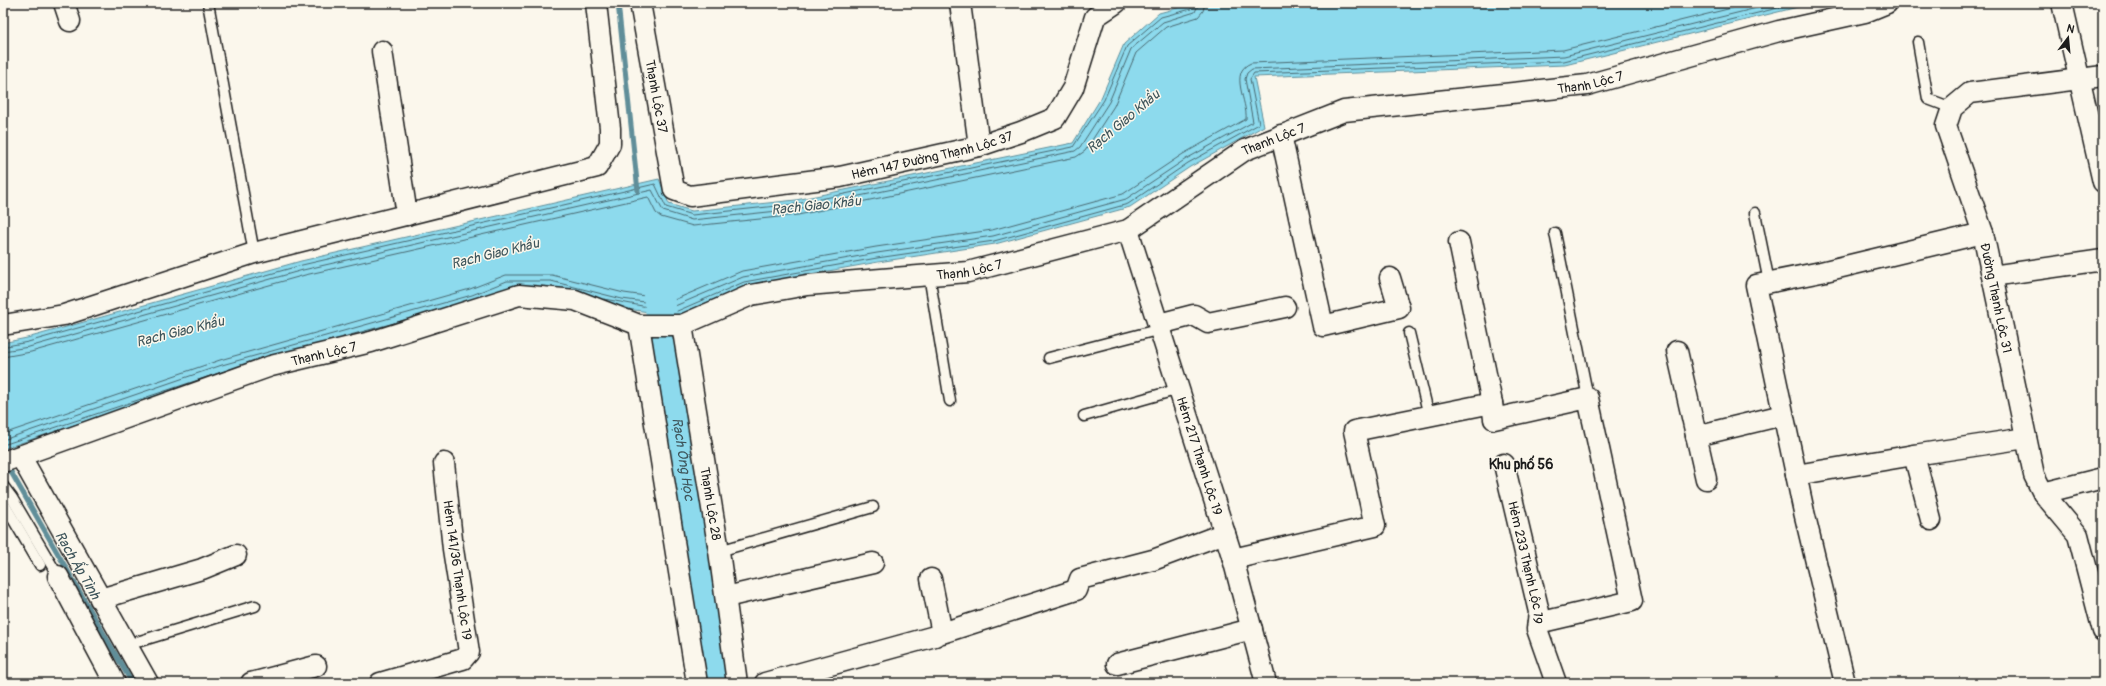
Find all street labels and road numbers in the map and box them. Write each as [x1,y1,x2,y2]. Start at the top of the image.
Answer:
street label: Thạnh Lộc 37 [642,59,671,135]
street label: Thạnh Lộc 7 [1557,68,1625,97]
street label: Thạnh Lộc 7 [1240,120,1308,159]
street label: Hẻm 147 Đường Thạnh Lộc 37 [850,128,1015,183]
street label: Đường Thạnh Lộc 31 [1976,242,2015,355]
street label: Thạnh Lộc 7 [936,256,1004,284]
street label: Thạnh Lộc 7 [290,339,359,370]
street label: Hẻm 217 Thạnh Lộc 19 [1173,395,1226,518]
street label: Thạnh Lộc 28 [696,466,724,542]
street label: Hẻm 141/36 Thạnh Lộc 19 [439,499,475,641]
street label: Hẻm 233 Thạnh Lộc 19 [1504,500,1546,625]

